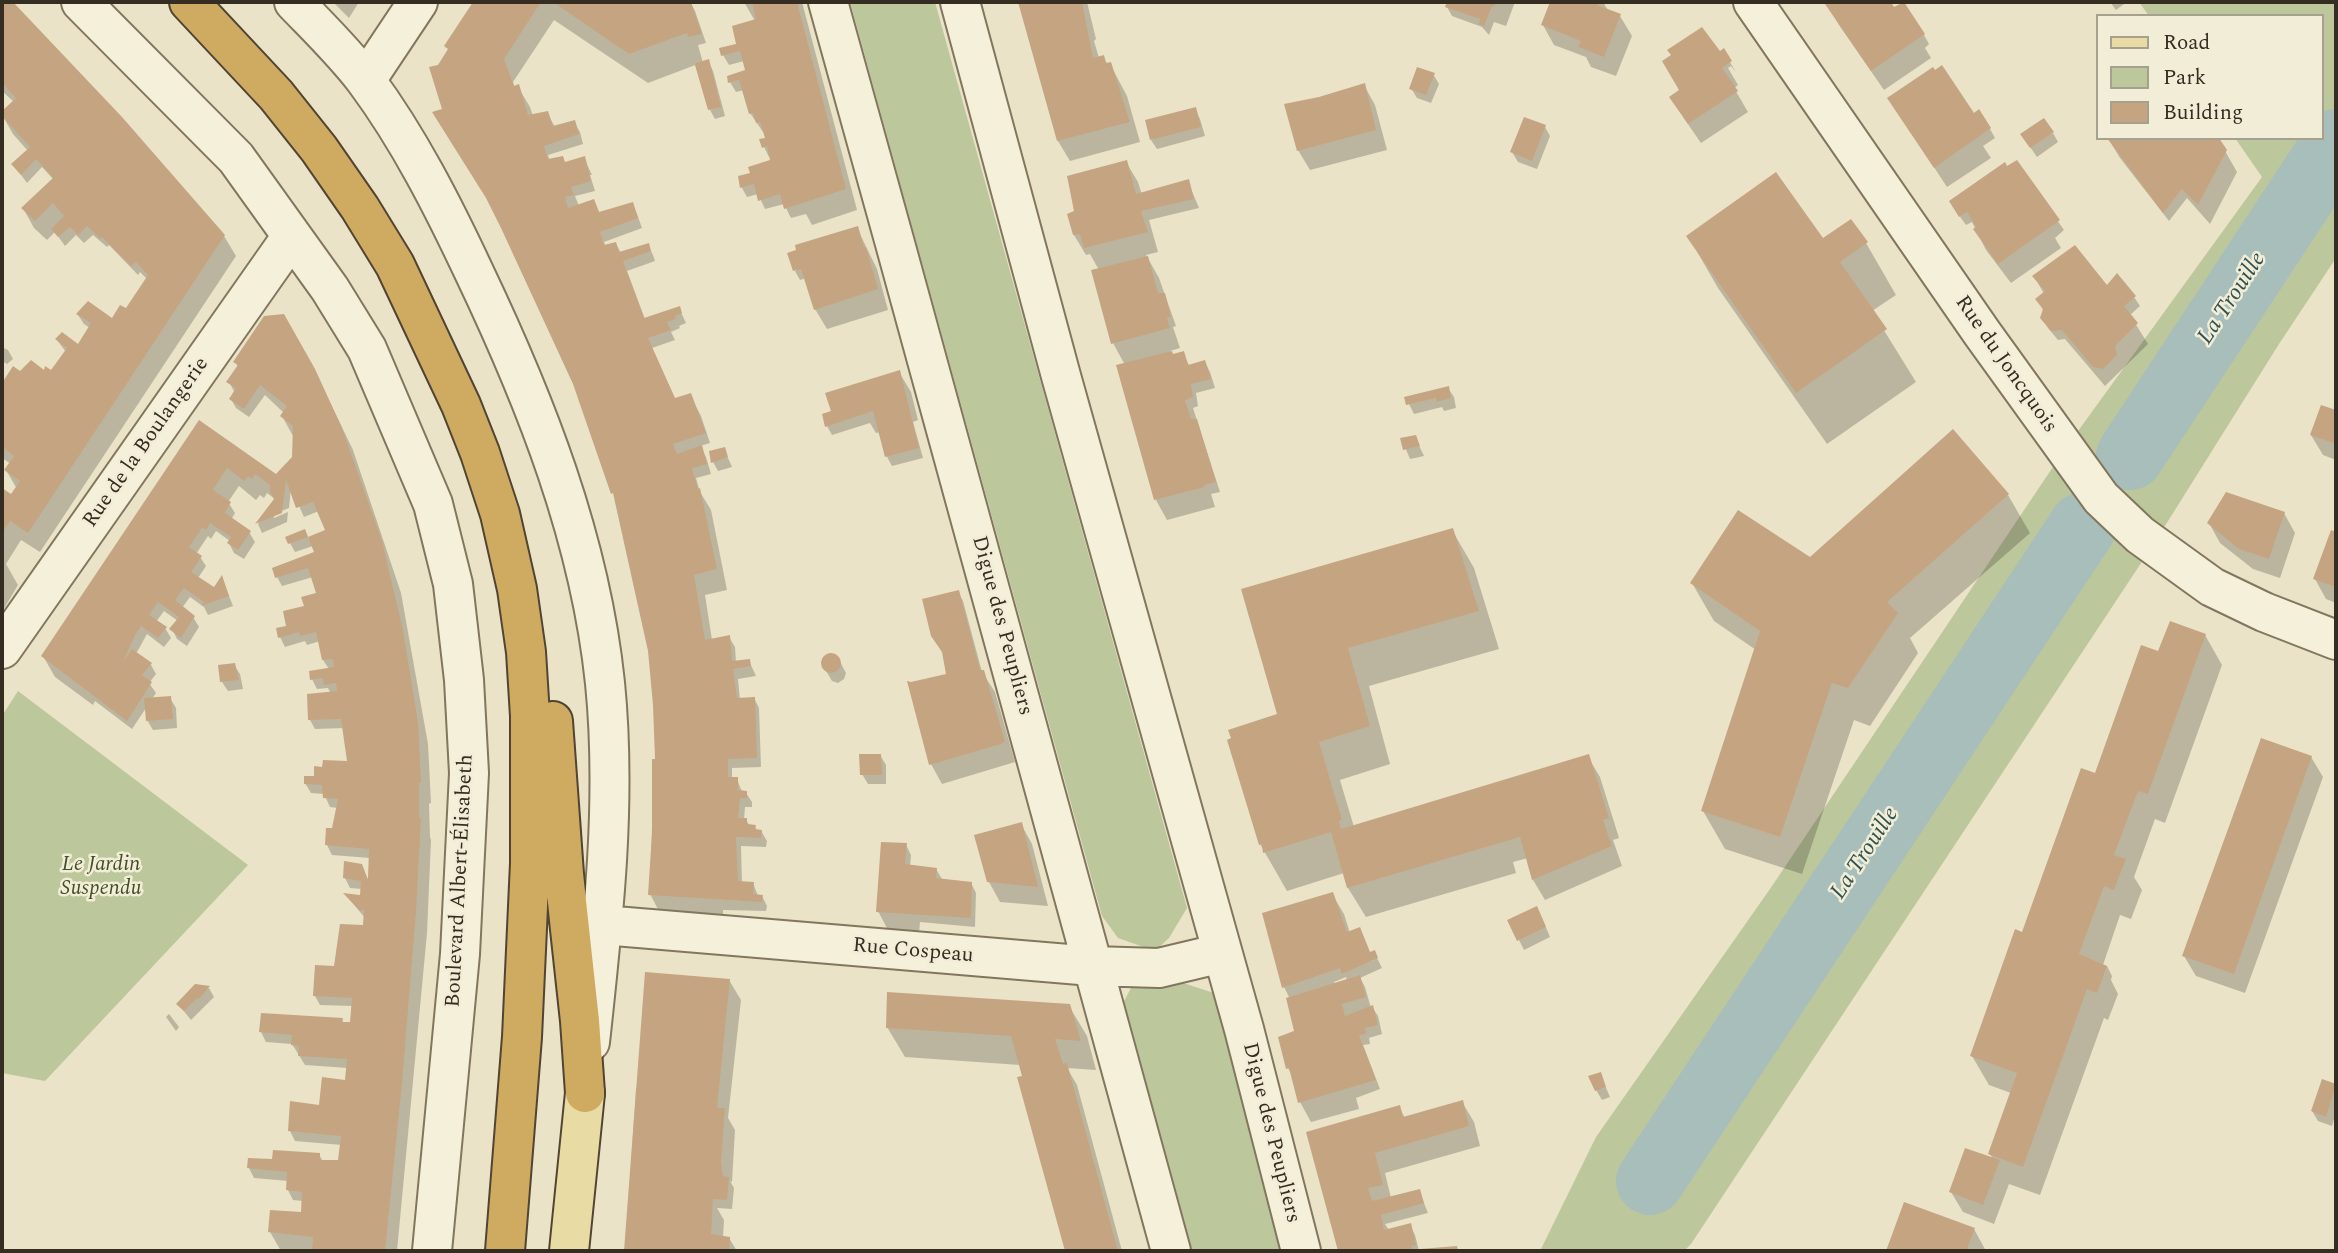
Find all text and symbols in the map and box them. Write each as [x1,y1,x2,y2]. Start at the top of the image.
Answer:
legend [2096,14,2324,140]
text: Road [2163,27,2210,59]
text: Park [2163,62,2206,94]
text: Building [2163,97,2243,129]
water label: La Trouille [2193,248,2273,350]
street label: Rue du Joncquois [1948,292,2062,438]
street label: Rue de la Boulangerie [79,353,215,533]
street label: Digue des Peupliers [965,533,1037,719]
street label: Boulevard Albert-Élisabeth [442,754,480,1008]
water label: La Trouille [1826,803,1906,905]
park label: Le Jardin Suspendu [60,853,142,903]
street label: Rue Cospeau [852,934,974,970]
street label: Digue des Peupliers [1235,1040,1305,1226]

